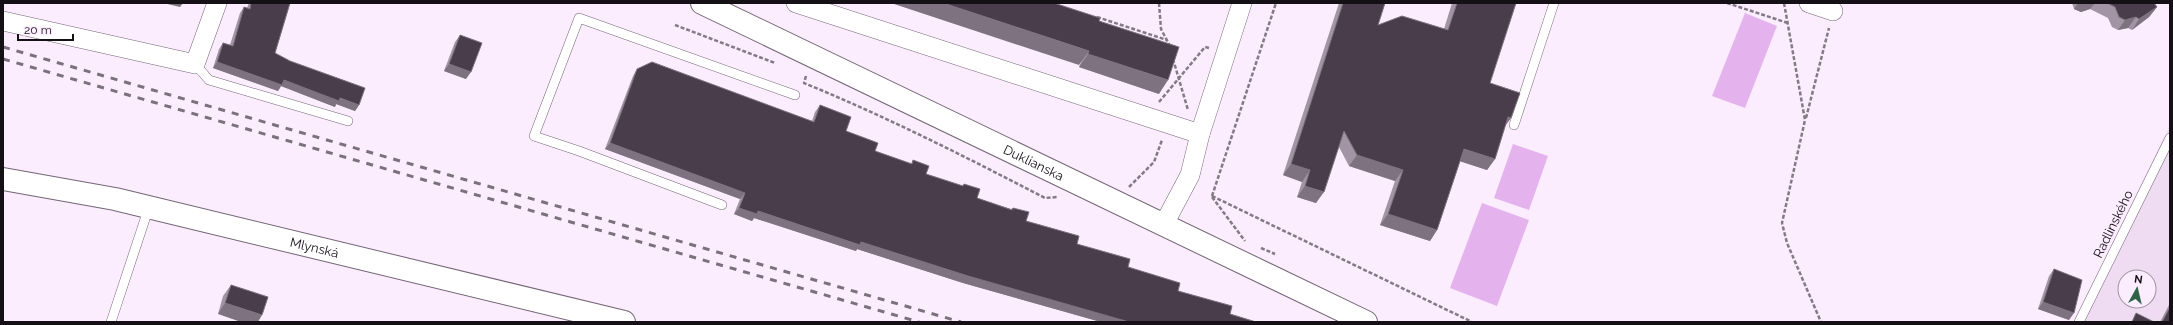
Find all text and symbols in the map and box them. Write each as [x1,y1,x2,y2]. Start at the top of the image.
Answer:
scale bar [18,16,73,42]
text: 20 m [24,23,52,37]
street label: Duklianska [1001,141,1066,183]
street label: Radlinského [2090,188,2136,260]
street label: Mlynská [289,234,340,260]
north arrow [2117,269,2157,309]
text: N [2133,273,2143,287]

